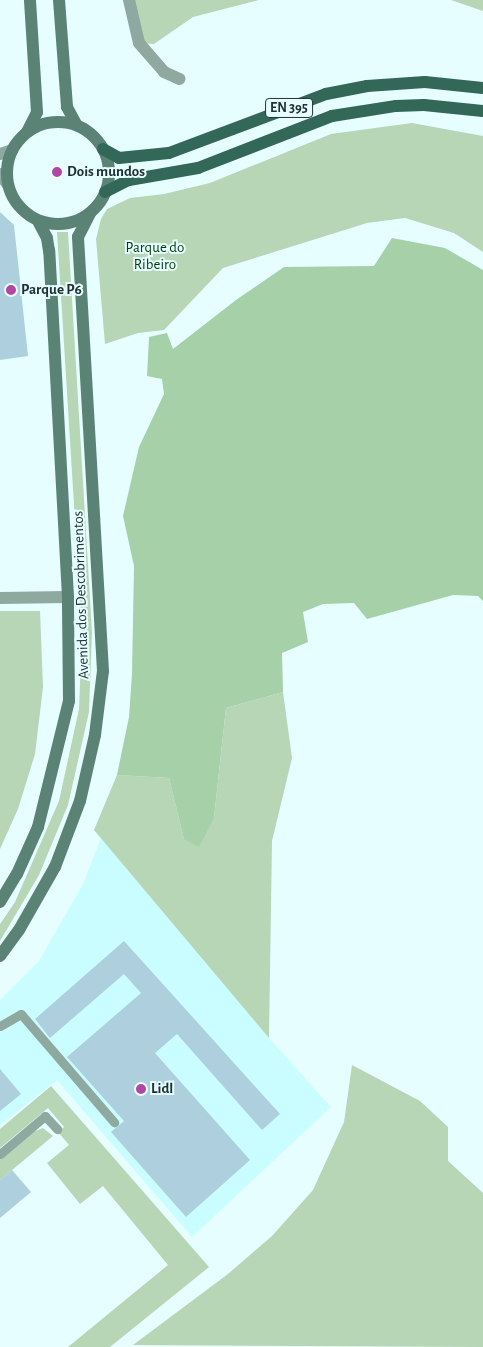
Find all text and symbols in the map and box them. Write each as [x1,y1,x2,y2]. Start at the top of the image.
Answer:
road number: EN 395 [264,96,314,120]
place label: Dois mundos [67,163,145,181]
marker: Dois mundos [51,166,63,178]
park label: Parque do Ribeiro [126,238,184,273]
place label: Parque P6 [21,281,82,299]
marker: Parque P6 [5,284,17,296]
street label: Avenida dos Descobrimentos [69,510,93,680]
place label: Lidl [151,1080,173,1098]
marker: Lidl [135,1083,147,1095]

